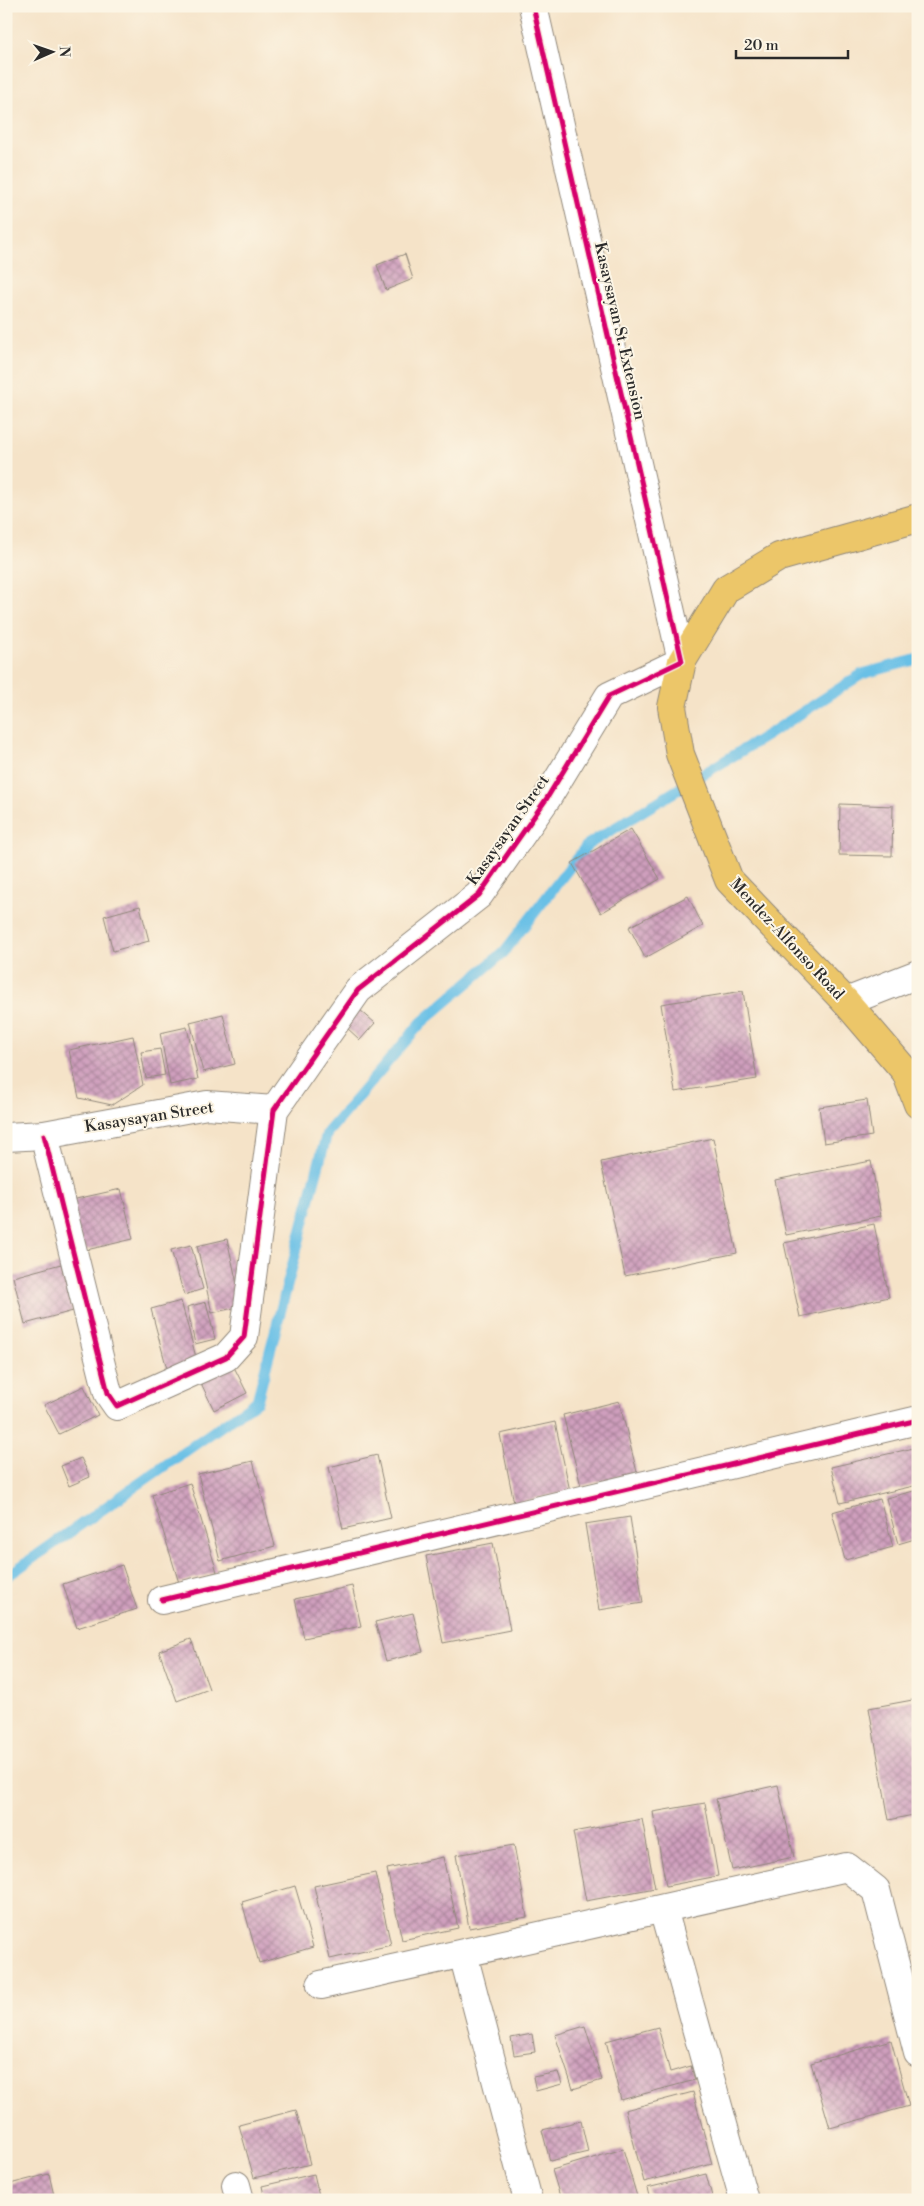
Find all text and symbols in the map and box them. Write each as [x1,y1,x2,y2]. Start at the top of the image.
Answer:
north arrow [28,28,78,78]
scale bar [736,28,849,60]
text: 20 m [744,36,779,55]
text: N [55,46,73,57]
street label: Kasaysayan St. Extension [590,240,650,422]
street label: Kasaysayan Street [462,771,554,889]
street label: Mendez-Alfonso Road [725,874,849,1004]
street label: Kasaysayan Street [83,1097,215,1137]

